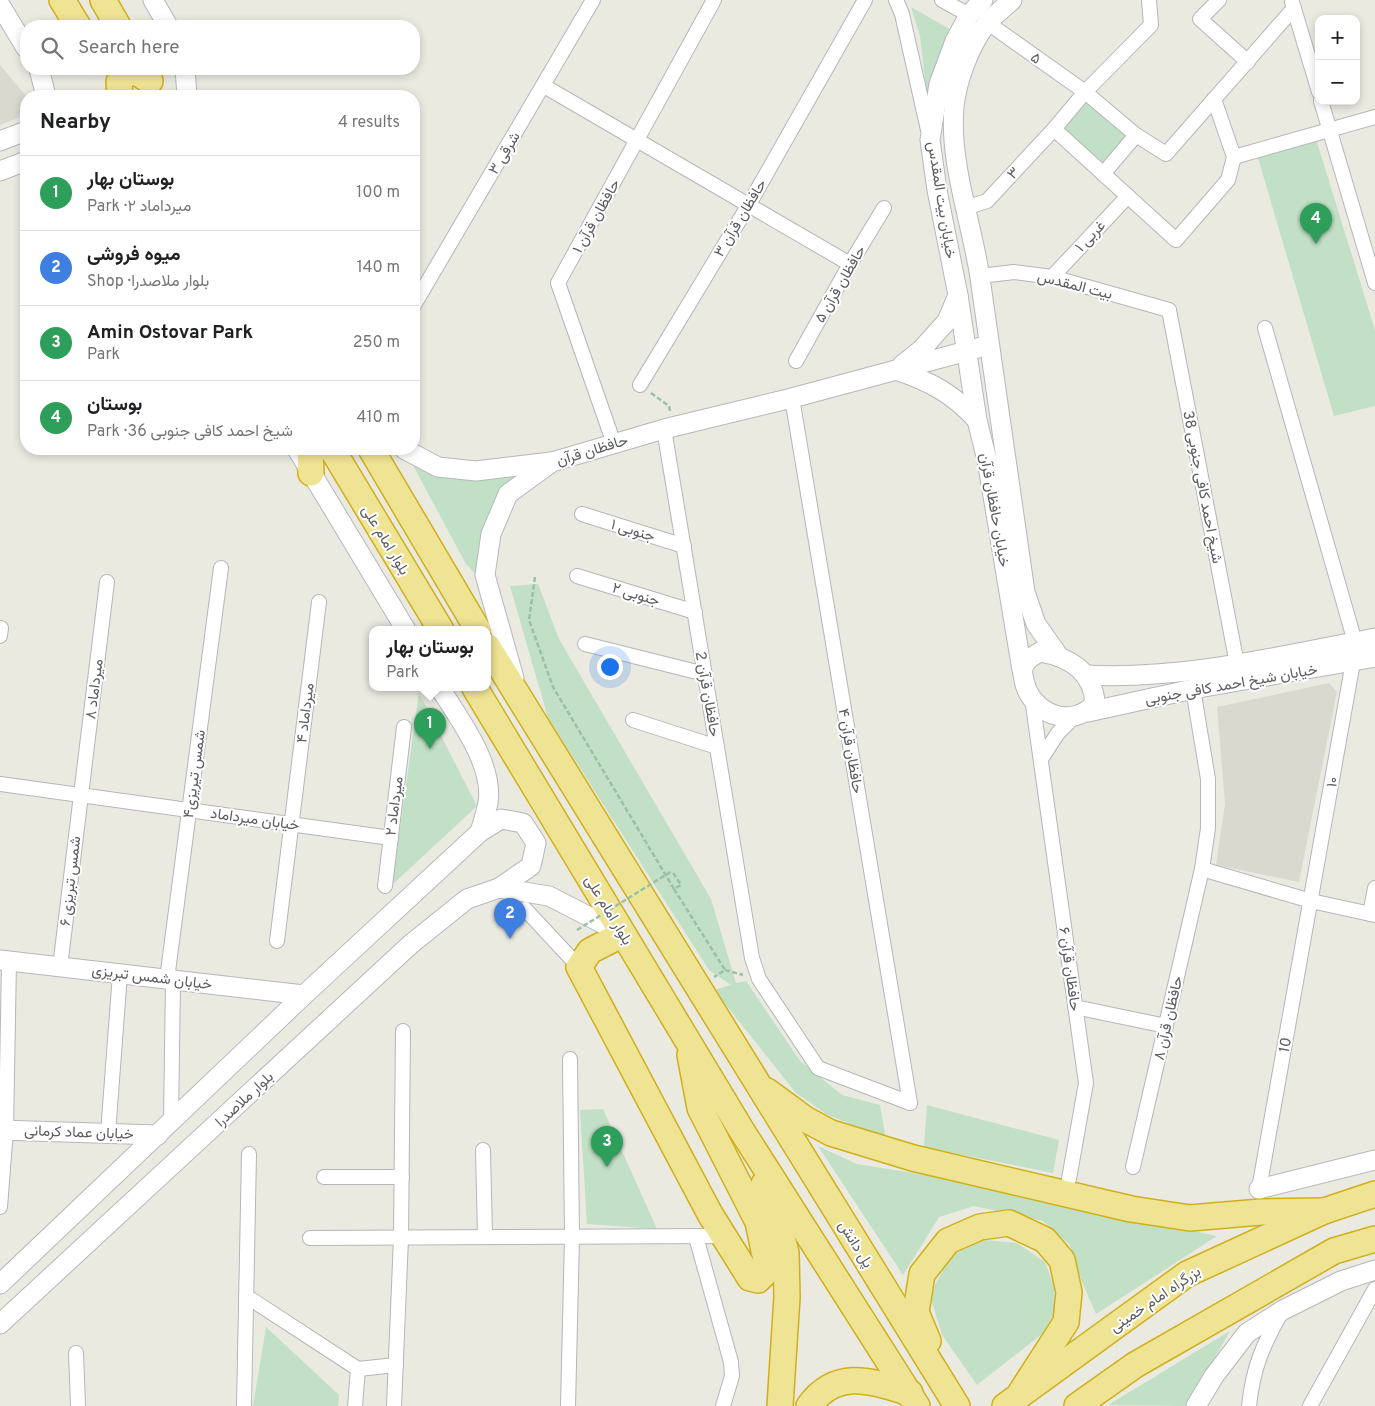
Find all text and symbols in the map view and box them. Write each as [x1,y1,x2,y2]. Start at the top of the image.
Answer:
map controls [1315,15,1360,105]
button: + [1315,15,1360,60]
search box [20,20,420,75]
icon: search [38,34,66,62]
text: Search here [78,36,180,60]
street label: ۵ [1026,49,1044,70]
button: − [1315,60,1360,105]
text: Nearby [40,109,111,136]
text: 4 results [338,113,400,133]
street label: ۳ شرقی [485,129,526,179]
street label: خیابان بیت المقدس [922,140,959,260]
street label: ۳ [1004,164,1024,184]
text: بوستان بهار [87,168,174,192]
street label: حافظان قرآن ۱ [569,176,625,257]
street label: حافظان قرآن ۳ [711,176,772,261]
text: 1 [53,183,59,203]
text: 100 m [356,183,400,203]
text: Park · میرداماد ۲ [87,197,191,217]
pin: 4 [1300,203,1332,244]
street label: ۱ غربی [1072,217,1111,257]
text: میوه فروشی [87,243,180,267]
street label: حافظان قرآن ۵ [812,243,871,327]
text: 2 [51,258,61,278]
text: 140 m [357,258,400,278]
street label: بیت المقدس [1035,268,1114,305]
text: Shop · بلوار ملاصدرا [87,272,209,292]
text: Amin Ostovar Park [87,321,253,345]
text: 3 [51,333,61,353]
text: 250 m [353,333,400,353]
text: Park [87,345,120,365]
text: بوستان [87,393,142,417]
text: 4 [51,408,61,428]
text: 410 m [357,408,400,428]
street label: شیخ احمد کافی جنوبی 38 [1177,409,1226,565]
text: Park · شیخ احمد کافی جنوبی 36 [87,422,293,442]
street label: حافظان قرآن [554,432,631,471]
street label: خیابان حافظان قرآن [974,452,1013,569]
street label: بلوار امام علی [356,502,413,579]
street label: جنوبی ۱ [608,516,657,547]
street label: جنوبی ۲ [609,579,662,612]
popup [369,626,491,691]
text: بوستان بهار [386,636,474,660]
street label: حافظان قرآن 2 [690,650,723,739]
your location [597,654,623,680]
street label: میرداماد ۸ [82,658,109,720]
street label: خیابان شیخ احمد کافی جنوبی [1143,661,1319,710]
text: Park [386,663,419,683]
street label: میرداماد ۴ [293,682,320,744]
street label: حافظان قرآن ۴ [833,707,866,795]
pin: 1 [414,708,446,749]
street label: شمس تیریزی۴ [180,729,211,820]
street label: میرداماد ۲ [382,775,409,837]
street label: ۱۰ [1323,775,1344,789]
street label: خیابان میرداماد [209,805,301,836]
street label: شمس تبریزی ۶ [57,835,86,927]
street label: بلوار امام علی [579,872,636,949]
pin: 2 [494,898,526,939]
street label: حافظان قرآن ۶ [1053,926,1084,1012]
street label: خیابان شمس تبریزی [91,962,213,995]
street label: حافظان قرآن ۸ [1151,974,1188,1062]
street label: 10 [1276,1036,1297,1054]
street label: بلوار ملاصدرا [212,1068,278,1132]
street label: خیابان عماد کرمانی [24,1122,134,1145]
pin: 3 [591,1126,623,1167]
street label: پل دانش [833,1218,877,1272]
street label: بزرگراه امام خمینی [1107,1263,1205,1338]

